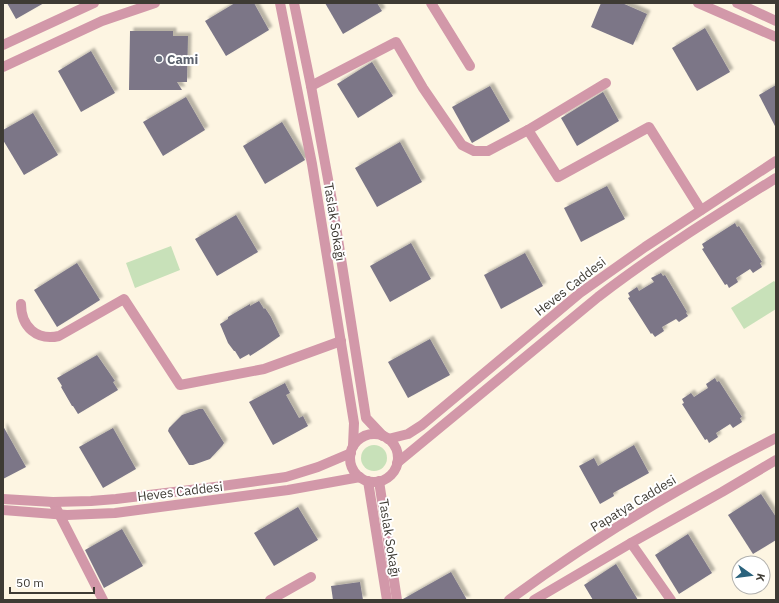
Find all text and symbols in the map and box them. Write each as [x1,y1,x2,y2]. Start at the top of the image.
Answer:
place label: Cami [167,51,198,68]
marker: Cami [154,54,164,64]
street label: Taslak Sokağı [320,182,349,262]
street label: Heves Caddesi [531,253,609,320]
street label: Papatya Caddesi [587,471,679,536]
street label: Heves Caddesi [136,478,224,505]
street label: Taslak Sokağı [375,498,404,578]
north arrow [731,555,771,595]
scale bar [10,569,94,595]
text: K [753,572,768,583]
text: 50 m [16,575,44,590]

